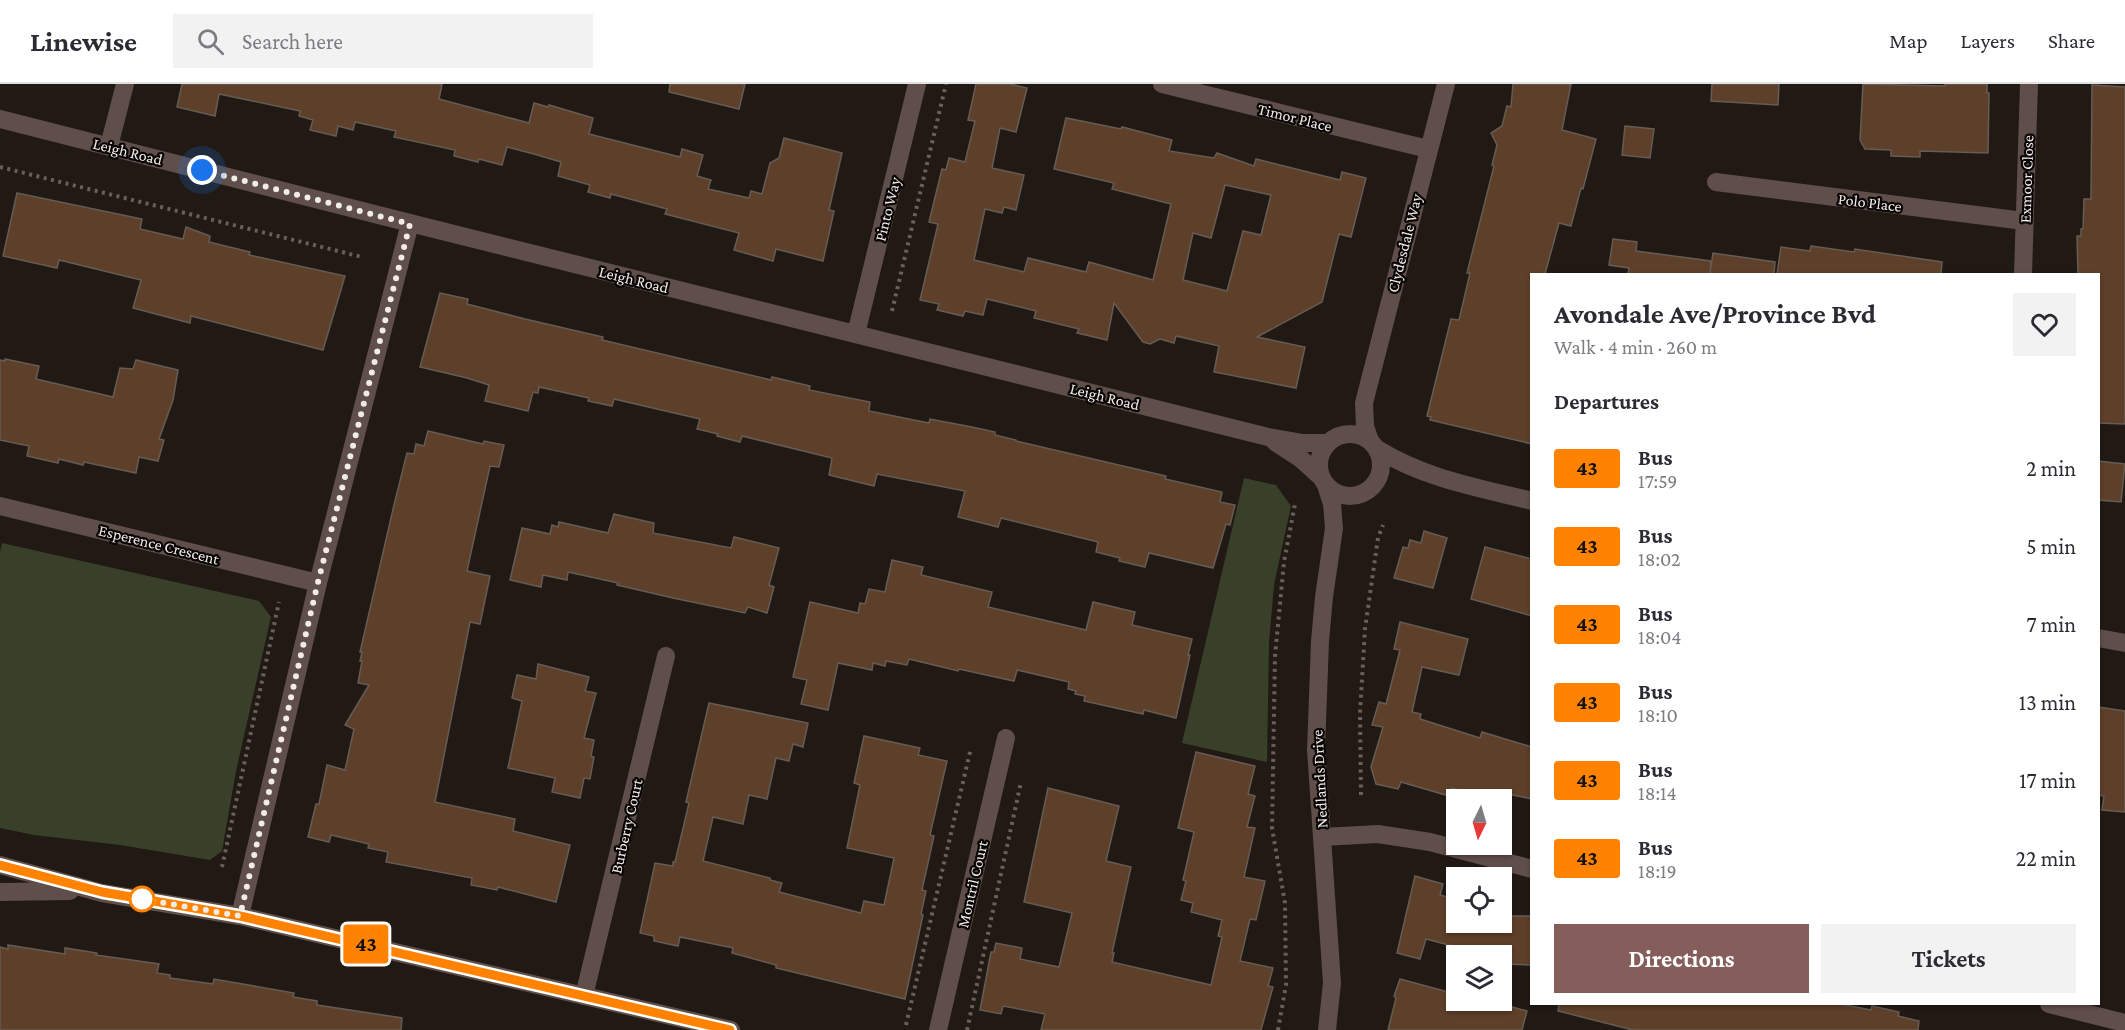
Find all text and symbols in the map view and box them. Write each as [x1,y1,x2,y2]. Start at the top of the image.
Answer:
search box [173,14,593,68]
icon: search [194,25,227,58]
text: Linewise [30,26,137,57]
text: Search here [242,29,343,54]
text: Map [1889,29,1928,53]
text: Layers [1961,29,2015,53]
text: Share [2048,29,2095,53]
street label: Timor Place [1256,100,1334,135]
street label: Leigh Road [91,135,165,169]
street label: Exmoor Close [2016,135,2037,223]
your location [187,155,217,185]
street label: Pinto Way [871,175,905,243]
street label: Polo Place [1837,190,1903,215]
street label: Clydesdale Way [1384,191,1426,295]
street label: Leigh Road [597,263,671,297]
button: heart [2013,293,2076,356]
text: Avondale Ave/Province Bvd [1554,298,1876,329]
text: Walk · 4 min · 260 m [1554,336,1717,358]
street label: Leigh Road [1068,380,1142,414]
text: Departures [1554,389,1659,414]
text: Bus [1638,445,1672,470]
text: 43 [1576,456,1598,480]
text: 2 min [2026,456,2076,481]
text: 17:59 [1638,470,1677,492]
street label: Esperence Crescent [97,521,222,569]
text: Bus [1638,523,1672,548]
text: 43 [1576,534,1598,558]
text: 5 min [2026,534,2076,559]
text: 18:02 [1638,548,1681,570]
text: Bus [1638,601,1672,626]
text: 43 [1576,612,1598,636]
text: 7 min [2026,612,2076,637]
text: 18:04 [1638,626,1682,648]
text: Bus [1638,679,1672,704]
text: 43 [1576,690,1598,714]
text: 13 min [2019,690,2076,715]
text: 18:10 [1638,704,1678,726]
street label: Nedlands Drive [1308,729,1331,829]
text: Bus [1638,757,1672,782]
text: 43 [1576,768,1598,792]
text: 17 min [2019,768,2076,793]
street label: Burberry Court [607,776,647,875]
text: 18:14 [1638,782,1677,804]
north arrow [1446,789,1512,855]
map controls [1446,789,1512,1011]
text: Bus [1638,835,1672,860]
street label: Montril Court [954,838,991,929]
text: 43 [1576,846,1598,870]
text: 22 min [2016,846,2076,871]
text: 18:19 [1638,860,1677,882]
button: locate [1446,867,1512,933]
unlabelled marker [129,886,155,912]
line badge: 43 [339,924,393,964]
button: Directions [1554,924,1809,993]
button: Tickets [1821,924,2076,993]
text: 43 [355,932,377,956]
button: layers [1446,945,1512,1011]

